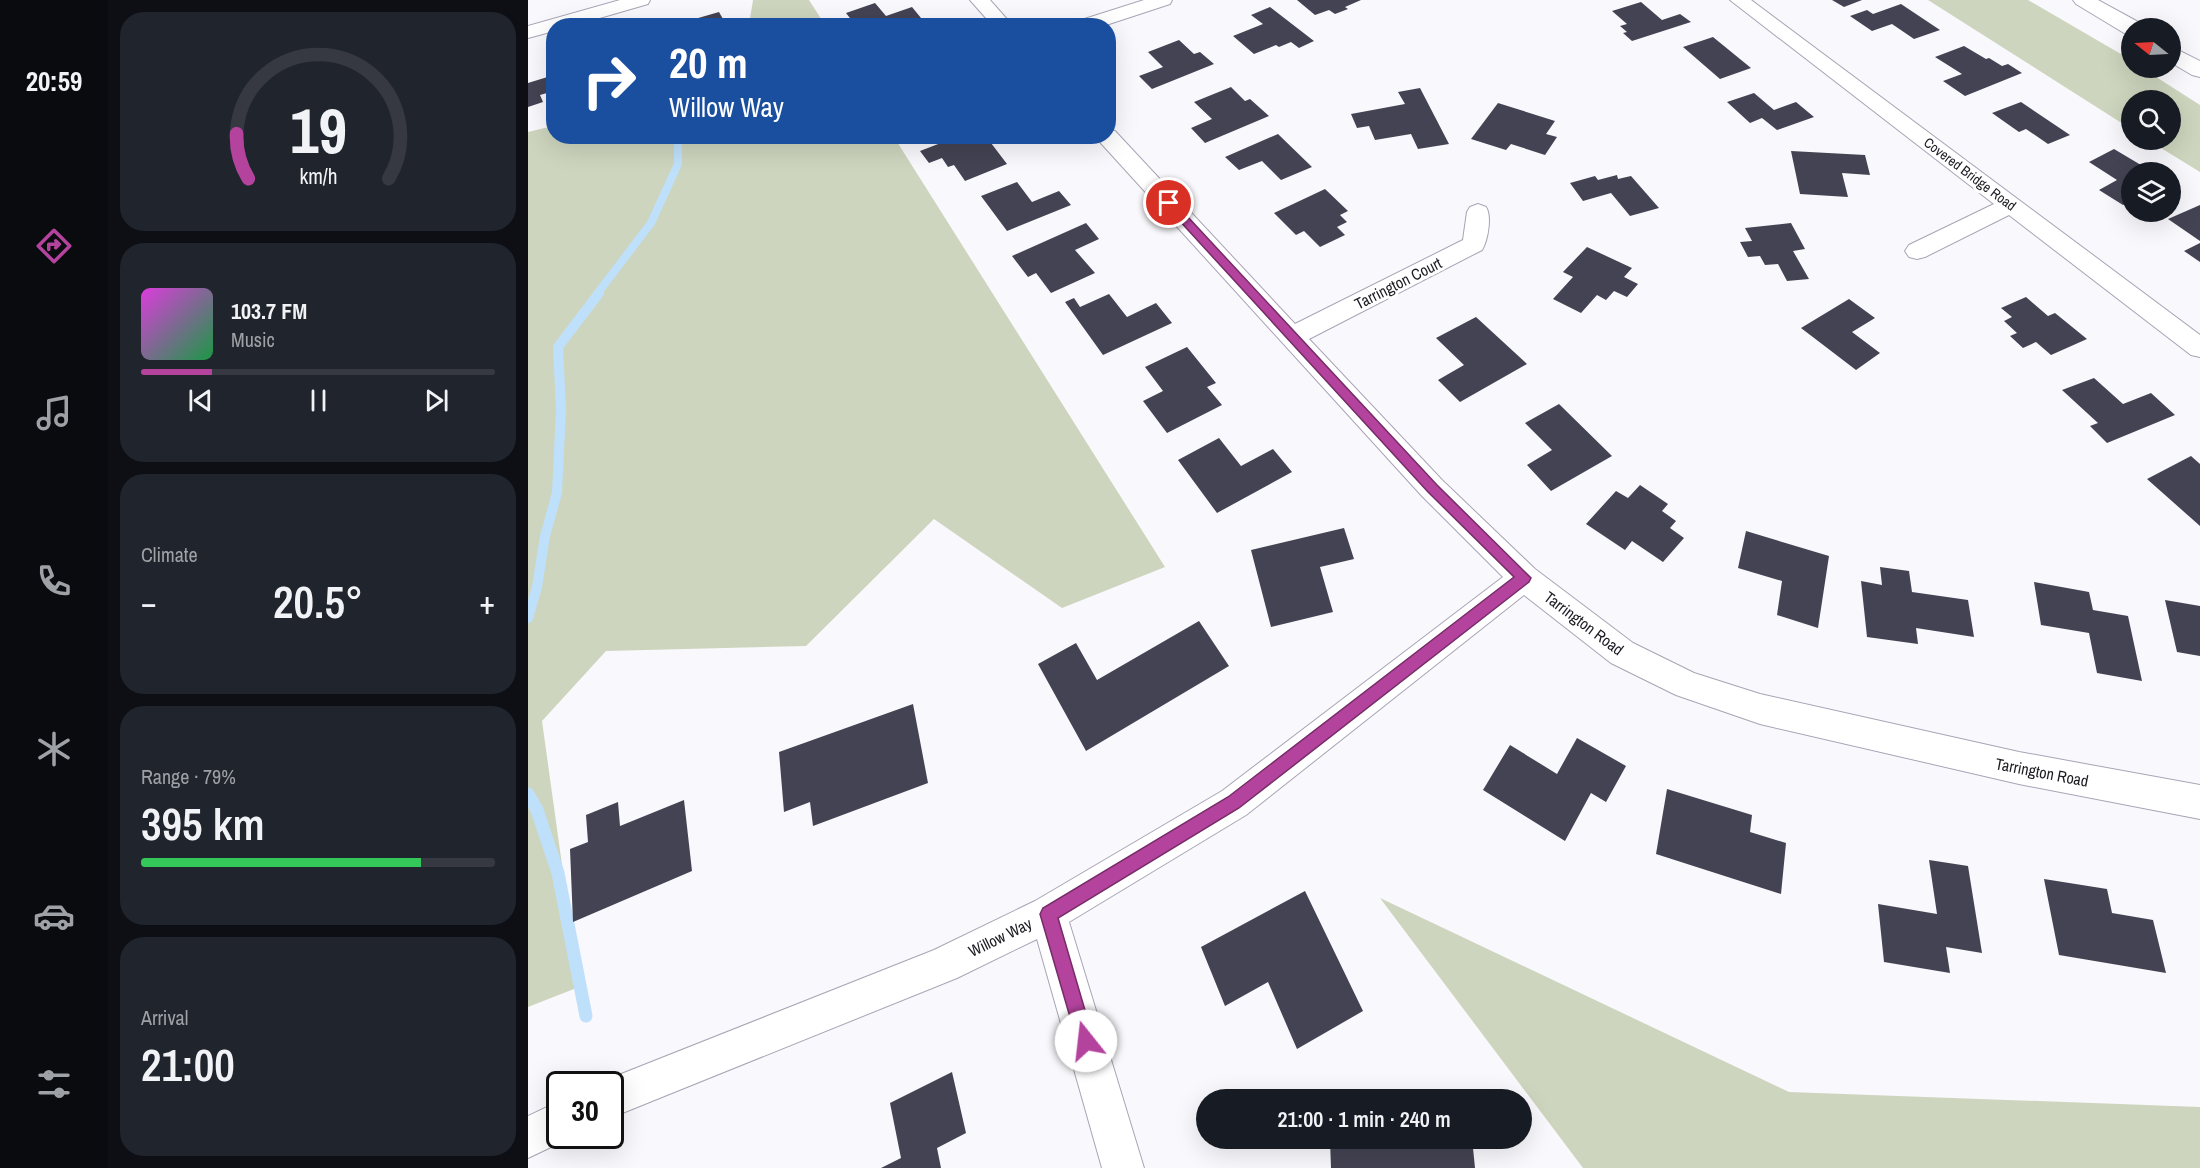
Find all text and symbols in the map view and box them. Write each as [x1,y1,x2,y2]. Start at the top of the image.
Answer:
north arrow [2121,18,2181,78]
map controls [2121,18,2181,222]
text: 20 m [669,35,748,91]
icon: right [570,42,648,120]
text: 20:59 [26,63,82,99]
text: 19 [290,88,346,172]
text: Willow Way [669,89,784,125]
button: search [2121,90,2181,150]
street label: Covered Bridge Road [1920,133,2020,215]
text: km/h [299,162,337,191]
button: layers [2121,162,2181,222]
pin [1143,177,1194,228]
icon: arrive [1152,186,1185,219]
icon: directions [33,225,75,267]
street label: Tarrington Court [1351,251,1446,314]
text: 103.7 FM [231,296,307,326]
text: Music [231,326,275,353]
icon: previous [184,384,217,417]
icon: pause [302,384,335,417]
icon: next [420,384,453,417]
icon: music [33,392,75,434]
text: Climate [141,541,198,568]
icon: phone [33,560,75,602]
text: 20.5° [273,571,363,632]
text: − [141,580,157,624]
text: + [479,580,495,624]
street label: Tarrington Road [1540,586,1628,660]
icon: climate [33,728,75,770]
street label: Tarrington Road [1994,752,2090,792]
text: Range · 79% [141,763,236,790]
text: 395 km [141,793,265,854]
icon: car [33,895,75,937]
street label: Willow Way [965,912,1036,962]
text: Arrival [141,1004,188,1031]
position arrow [1054,1009,1118,1073]
text: 21:00 [141,1034,235,1095]
icon: filters [33,1063,75,1105]
speed limit sign: 30 [546,1071,624,1149]
text: 21:00 · 1 min · 240 m [1277,1104,1451,1134]

